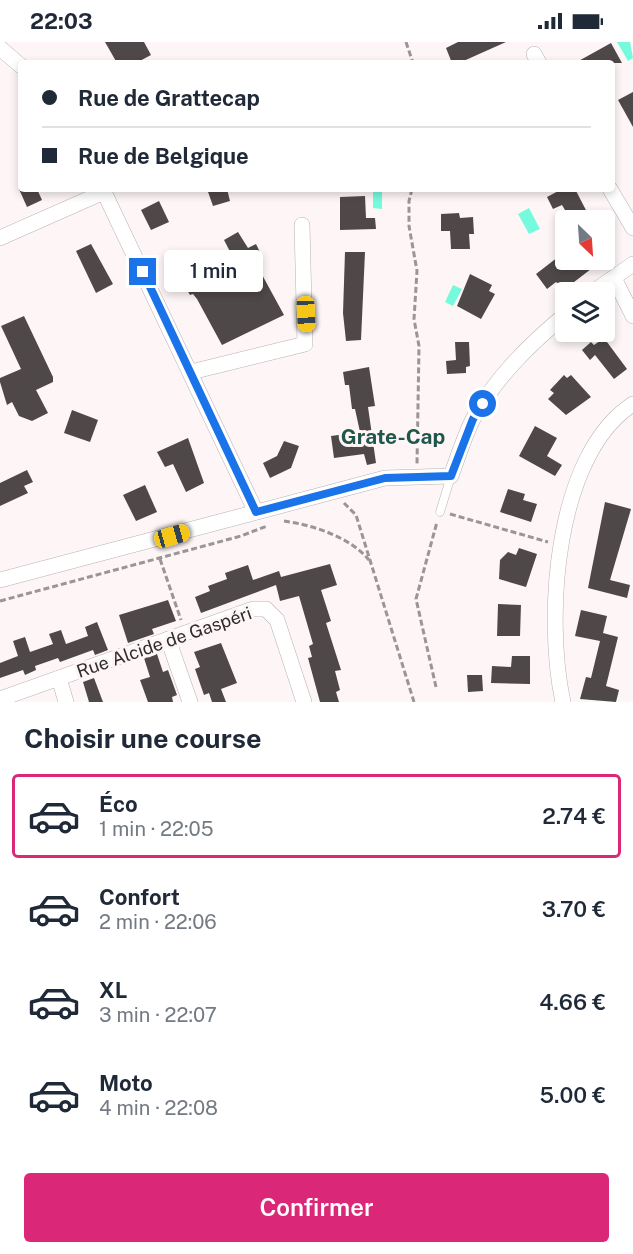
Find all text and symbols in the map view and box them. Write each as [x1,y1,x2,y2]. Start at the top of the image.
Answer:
text: 22:03 [30,8,93,34]
text: Rue de Grattecap [78,85,260,111]
text: Rue de Belgique [78,143,249,169]
north arrow [555,210,615,270]
map controls [555,210,615,342]
callout: 1 min [164,251,263,293]
route end [129,258,156,285]
text: 1 min [190,259,237,283]
button: layers [555,282,615,342]
car [296,296,316,332]
route start [469,390,496,417]
district label: Grate-Cap [341,424,445,449]
car [152,522,192,550]
street label: Rue Alcide de Gaspéri [74,602,254,682]
text: Choisir une course [24,722,262,754]
icon: car [27,789,81,843]
text: Éco [99,791,138,817]
text: 2.74 € [542,803,606,829]
text: 1 min · 22:05 [99,817,214,841]
icon: car [27,882,81,936]
text: Confort [99,884,180,910]
text: 3.70 € [542,896,606,922]
text: 2 min · 22:06 [99,910,217,934]
icon: car [27,975,81,1029]
text: XL [99,977,127,1003]
text: 4.66 € [539,989,606,1015]
text: 3 min · 22:07 [99,1003,217,1027]
icon: car [27,1068,81,1122]
text: Moto [99,1070,153,1096]
text: 5.00 € [539,1082,606,1108]
text: 4 min · 22:08 [99,1096,218,1120]
button: Confirmer [24,1173,609,1242]

